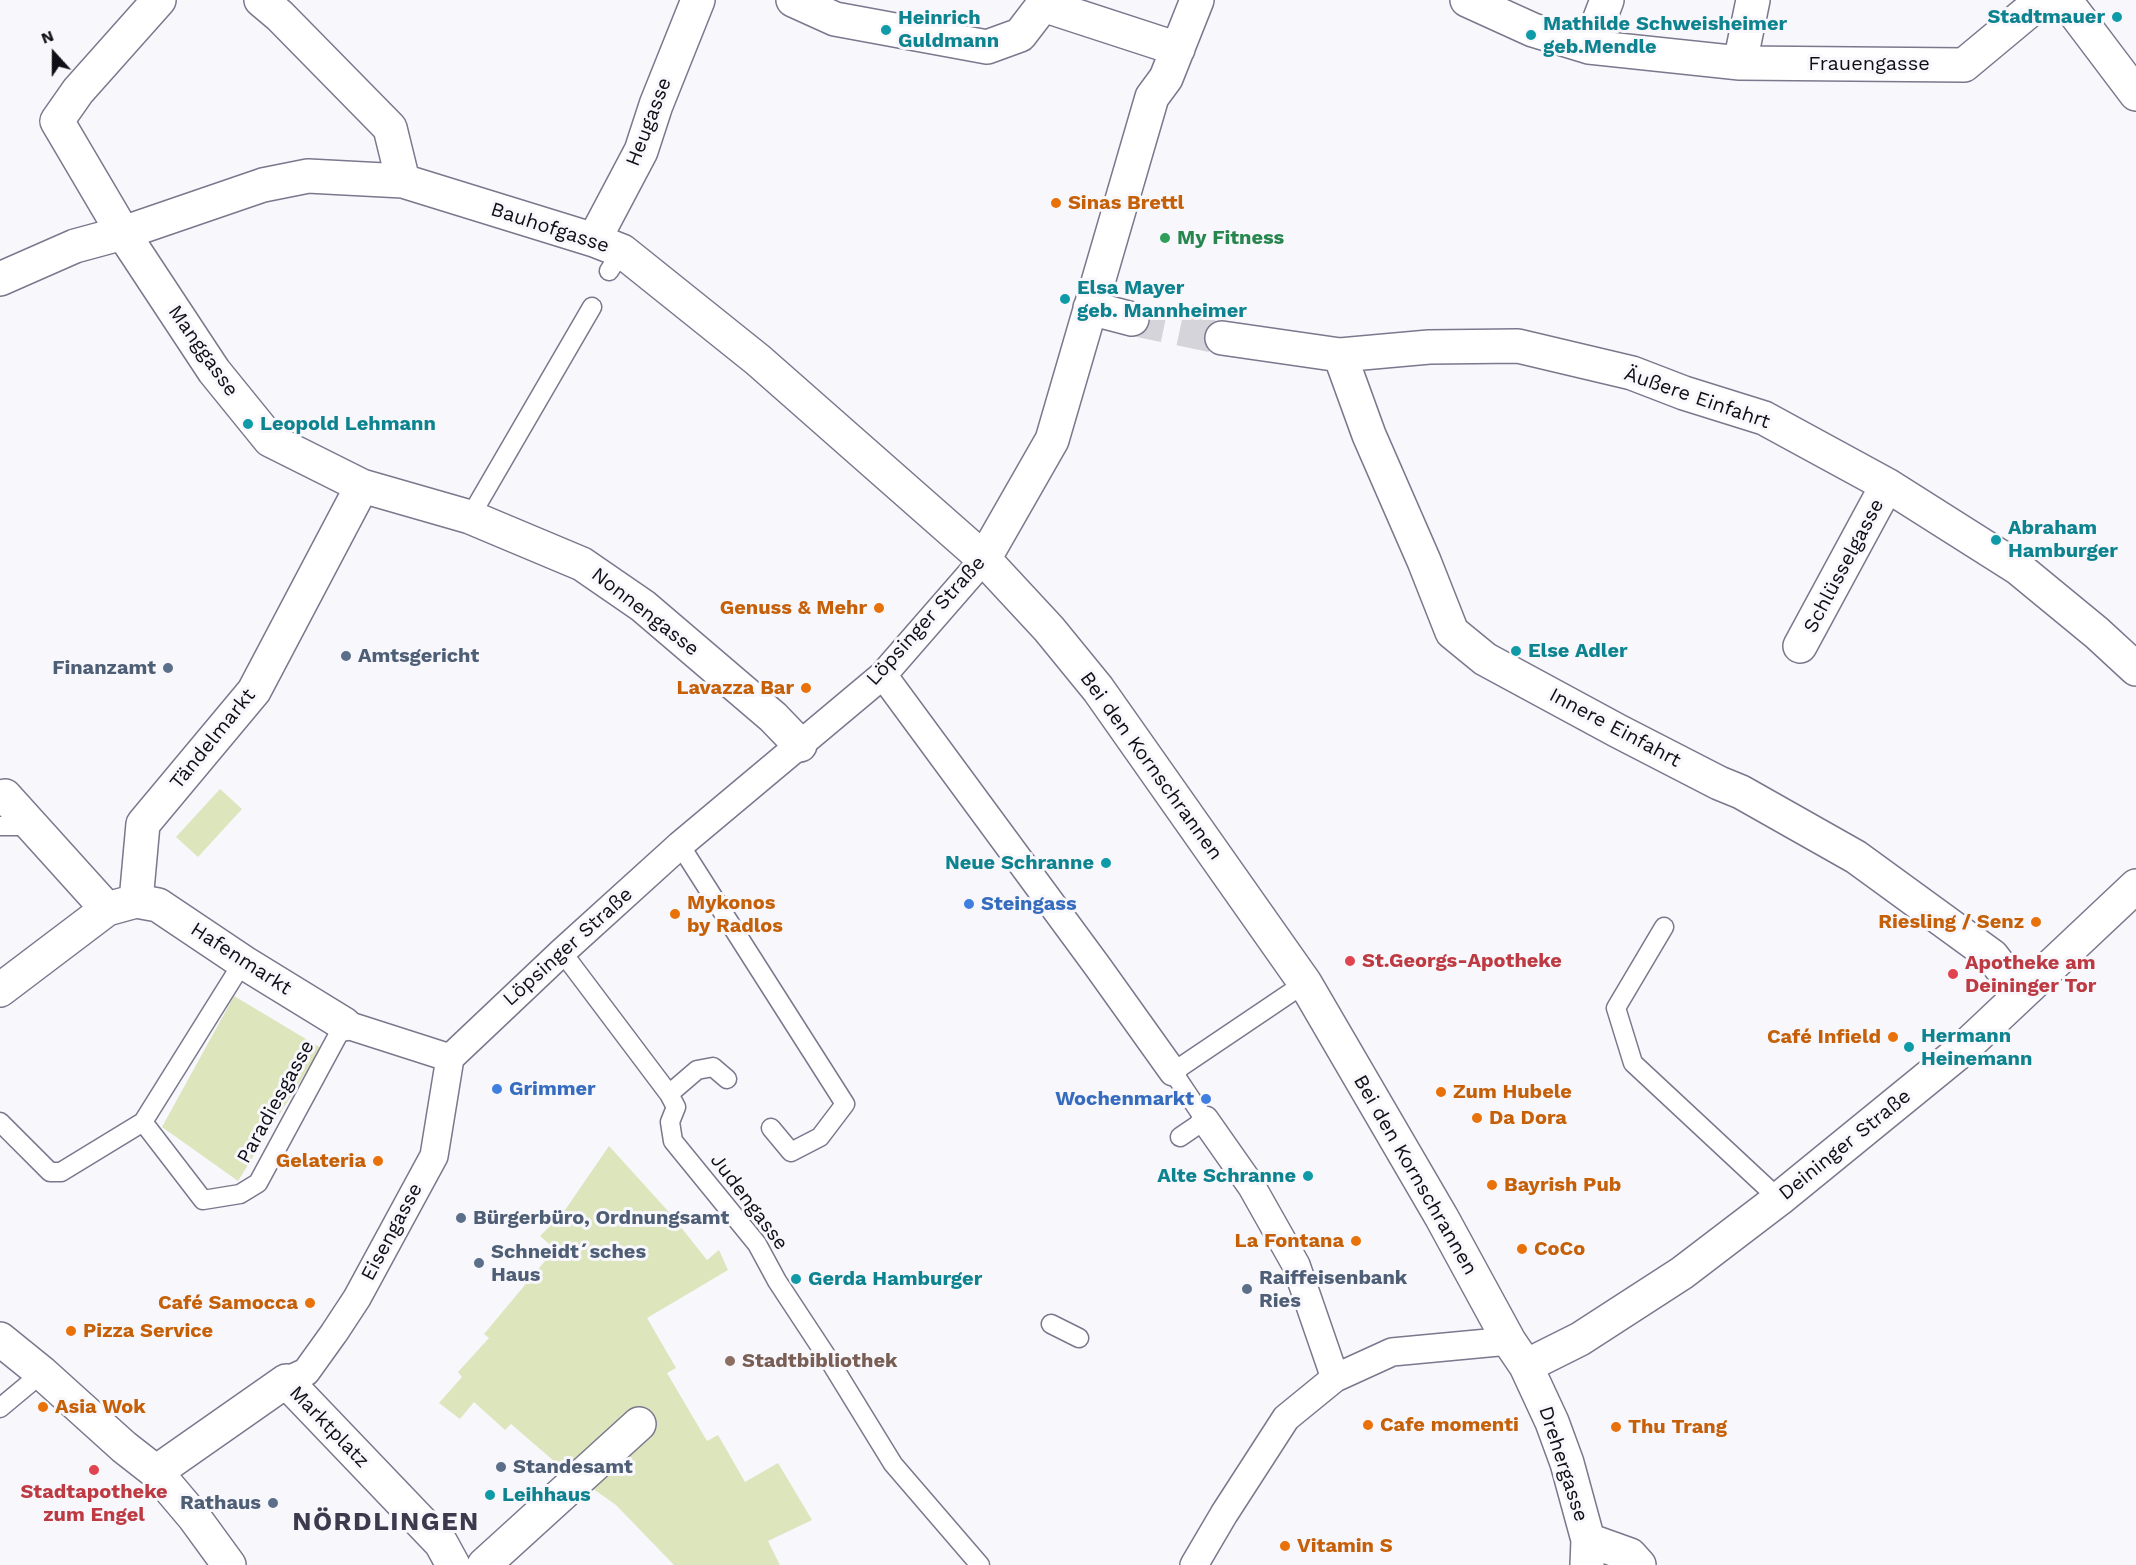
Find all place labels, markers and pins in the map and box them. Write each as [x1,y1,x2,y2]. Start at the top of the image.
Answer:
place label: Stadtmauer [1987,5,2105,29]
place label: Heinrich Guldmann [898,6,999,53]
marker: Stadtmauer [2110,10,2124,24]
place label: Mathilde Schweisheimer geb.Mendle [1543,12,1787,59]
marker: Heinrich Guldmann [879,23,893,37]
marker: Mathilde Schweisheimer geb.Mendle [1524,28,1538,42]
place label: Sinas Brettl [1068,191,1184,215]
marker: Sinas Brettl [1049,196,1063,210]
place label: My Fitness [1177,226,1284,250]
marker: My Fitness [1158,231,1172,245]
place label: Elsa Mayer geb. Mannheimer [1077,276,1247,323]
marker: Elsa Mayer geb. Mannheimer [1058,292,1072,306]
place label: Leopold Lehmann [260,412,436,436]
marker: Leopold Lehmann [241,417,255,431]
place label: Abraham Hamburger [2008,516,2118,563]
marker: Abraham Hamburger [1989,533,2003,547]
place label: Genuss & Mehr [720,596,867,620]
marker: Genuss & Mehr [872,601,886,615]
place label: Else Adler [1528,639,1628,663]
place label: Amtsgericht [358,644,479,668]
marker: Else Adler [1509,644,1523,658]
marker: Amtsgericht [339,649,353,663]
place label: Finanzamt [52,656,156,680]
marker: Finanzamt [161,661,175,675]
place label: Lavazza Bar [676,676,794,700]
marker: Lavazza Bar [799,681,813,695]
place label: Neue Schranne [945,851,1094,875]
marker: Neue Schranne [1099,856,1113,870]
place label: Mykonos by Radlos [687,891,783,938]
place label: Steingass [981,892,1077,916]
marker: Steingass [962,897,976,911]
marker: Mykonos by Radlos [668,907,682,921]
place label: Riesling / Senz [1878,910,2024,934]
marker: Riesling / Senz [2029,915,2043,929]
place label: St.Georgs-Apotheke [1362,949,1562,973]
place label: Apotheke am Deininger Tor [1965,951,2096,998]
marker: St.Georgs-Apotheke [1343,954,1357,968]
marker: Apotheke am Deininger Tor [1946,967,1960,981]
place label: Hermann Heinemann [1921,1024,2032,1071]
place label: Café Infield [1767,1025,1881,1049]
marker: Café Infield [1886,1030,1900,1044]
marker: Hermann Heinemann [1902,1040,1916,1054]
place label: Grimmer [509,1077,596,1101]
place label: Zum Hubele [1453,1080,1572,1104]
marker: Grimmer [490,1082,504,1096]
marker: Zum Hubele [1434,1085,1448,1099]
place label: Wochenmarkt [1055,1087,1194,1111]
marker: Wochenmarkt [1199,1092,1213,1106]
place label: Da Dora [1489,1106,1567,1130]
marker: Da Dora [1470,1111,1484,1125]
place label: Gelateria [276,1149,366,1173]
marker: Gelateria [371,1154,385,1168]
place label: Alte Schranne [1157,1164,1296,1188]
marker: Alte Schranne [1301,1169,1315,1183]
place label: Bayrish Pub [1504,1173,1621,1197]
marker: Bayrish Pub [1485,1178,1499,1192]
place label: Bürgerbüro, Ordnungsamt [473,1206,729,1230]
marker: Bürgerbüro, Ordnungsamt [454,1211,468,1225]
place label: La Fontana [1235,1229,1344,1253]
marker: La Fontana [1349,1234,1363,1248]
place label: CoCo [1534,1237,1585,1261]
place label: Schneidt´sches Haus [491,1240,646,1287]
marker: CoCo [1515,1242,1529,1256]
marker: Schneidt´sches Haus [472,1256,486,1270]
place label: Raiffeisenbank Ries [1259,1266,1407,1313]
place label: Gerda Hamburger [808,1267,982,1291]
marker: Gerda Hamburger [789,1272,803,1286]
marker: Raiffeisenbank Ries [1240,1282,1254,1296]
place label: Café Samocca [158,1291,298,1315]
marker: Café Samocca [303,1296,317,1310]
place label: Pizza Service [83,1319,213,1343]
marker: Pizza Service [64,1324,78,1338]
place label: Stadtbibliothek [742,1349,897,1373]
marker: Stadtbibliothek [723,1354,737,1368]
place label: Asia Wok [55,1395,146,1419]
marker: Asia Wok [36,1400,50,1414]
place label: Cafe momenti [1380,1413,1519,1437]
place label: Thu Trang [1628,1415,1727,1439]
marker: Cafe momenti [1361,1418,1375,1432]
marker: Thu Trang [1609,1420,1623,1434]
place label: Standesamt [513,1455,633,1479]
marker: Standesamt [494,1460,508,1474]
marker: Stadtapotheke zum Engel [87,1463,101,1477]
place label: Stadtapotheke zum Engel [20,1480,168,1527]
place label: Leihhaus [502,1483,591,1507]
marker: Leihhaus [483,1488,497,1502]
place label: Rathaus [180,1491,261,1515]
marker: Rathaus [266,1496,280,1510]
place label: Vitamin S [1297,1534,1393,1558]
marker: Vitamin S [1278,1539,1292,1553]

